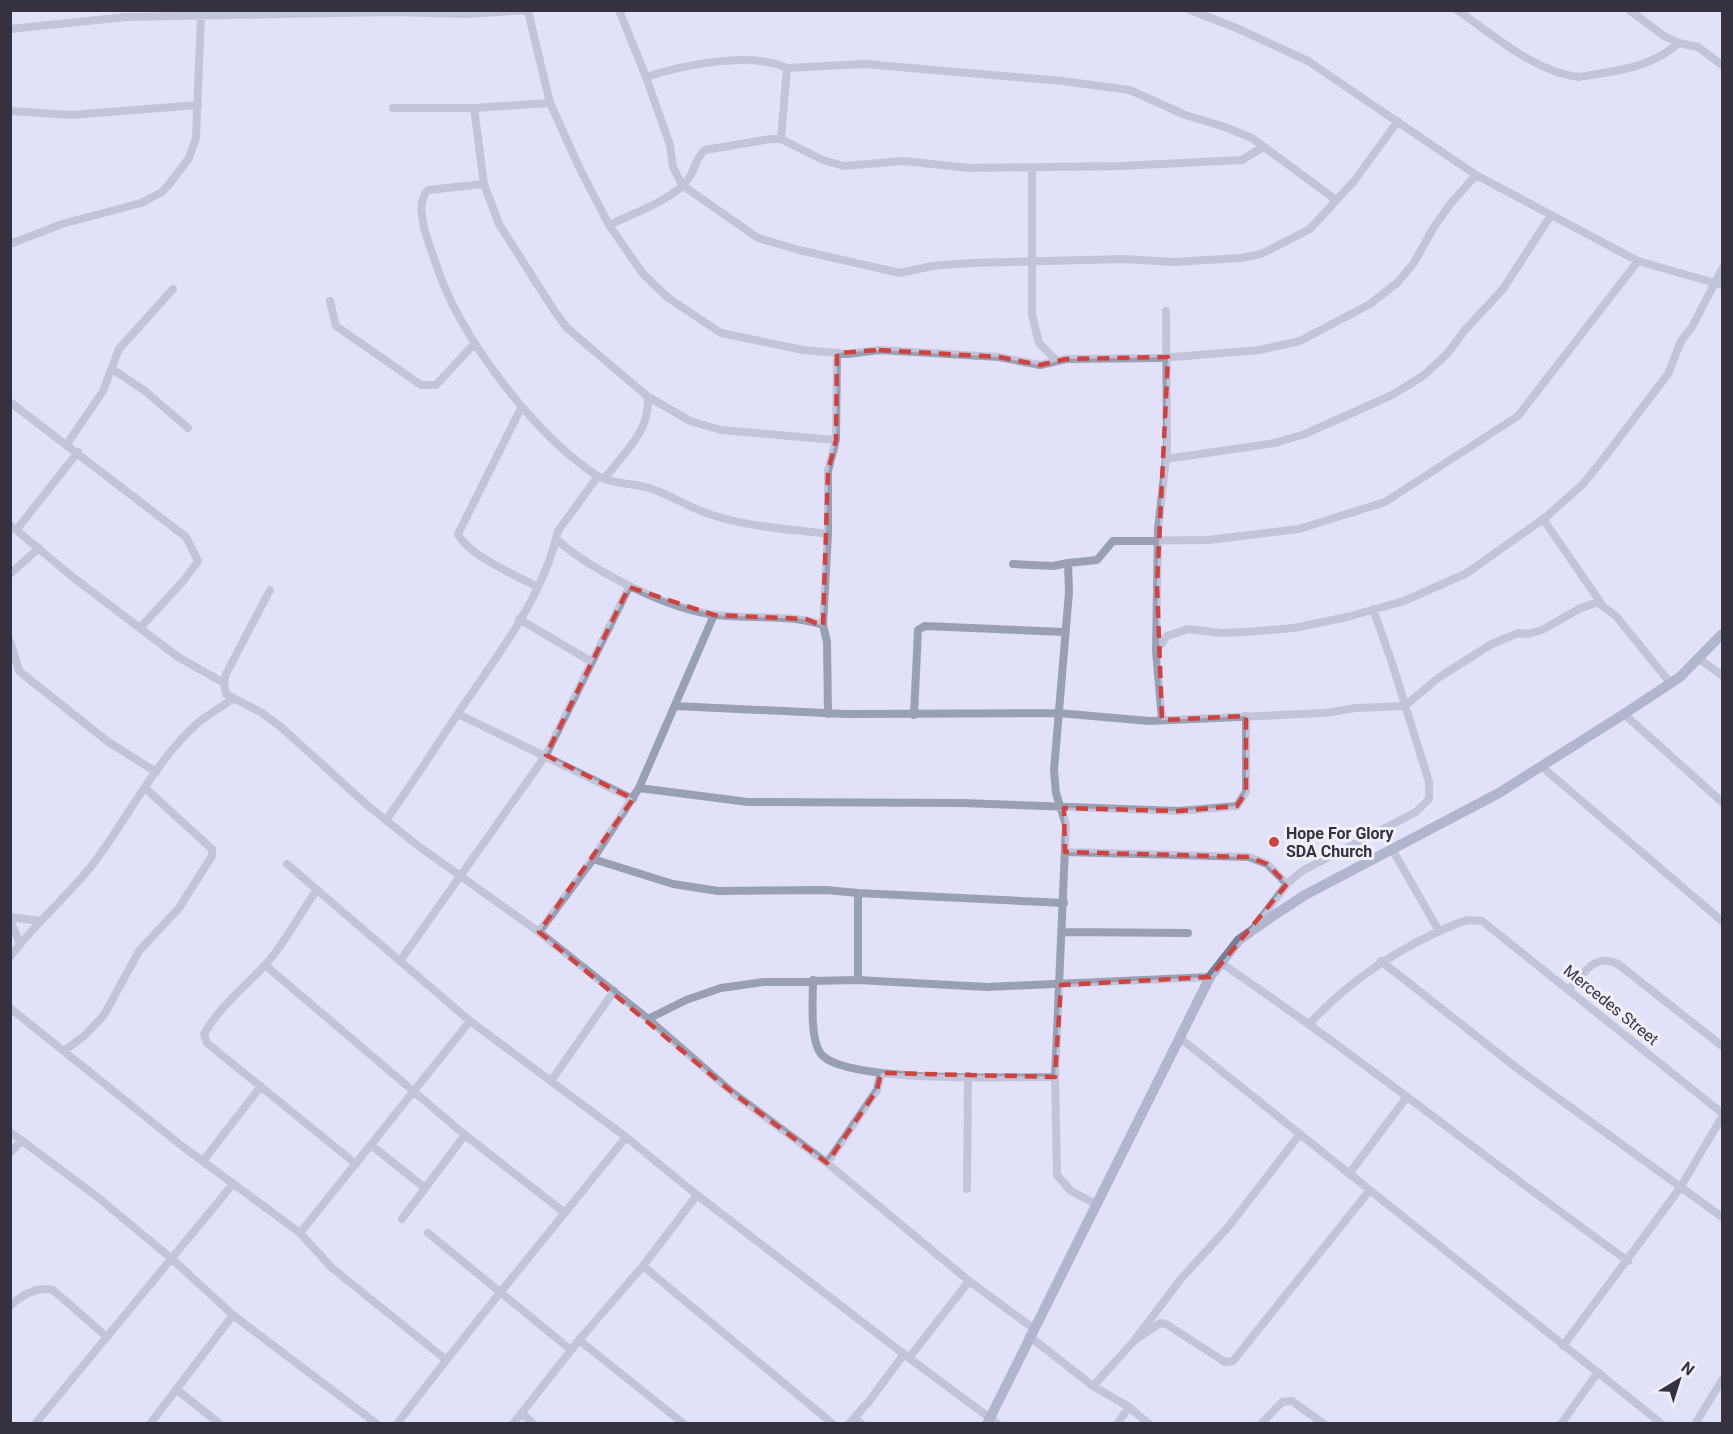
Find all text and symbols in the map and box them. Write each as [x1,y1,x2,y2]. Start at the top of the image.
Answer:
place label: Hope For Glory SDA Church [1286,824,1395,861]
marker: Hope For Glory SDA Church [1267,835,1281,849]
street label: Mercedes Street [1560,961,1662,1049]
north arrow [1649,1350,1709,1410]
text: N [1678,1358,1698,1380]

